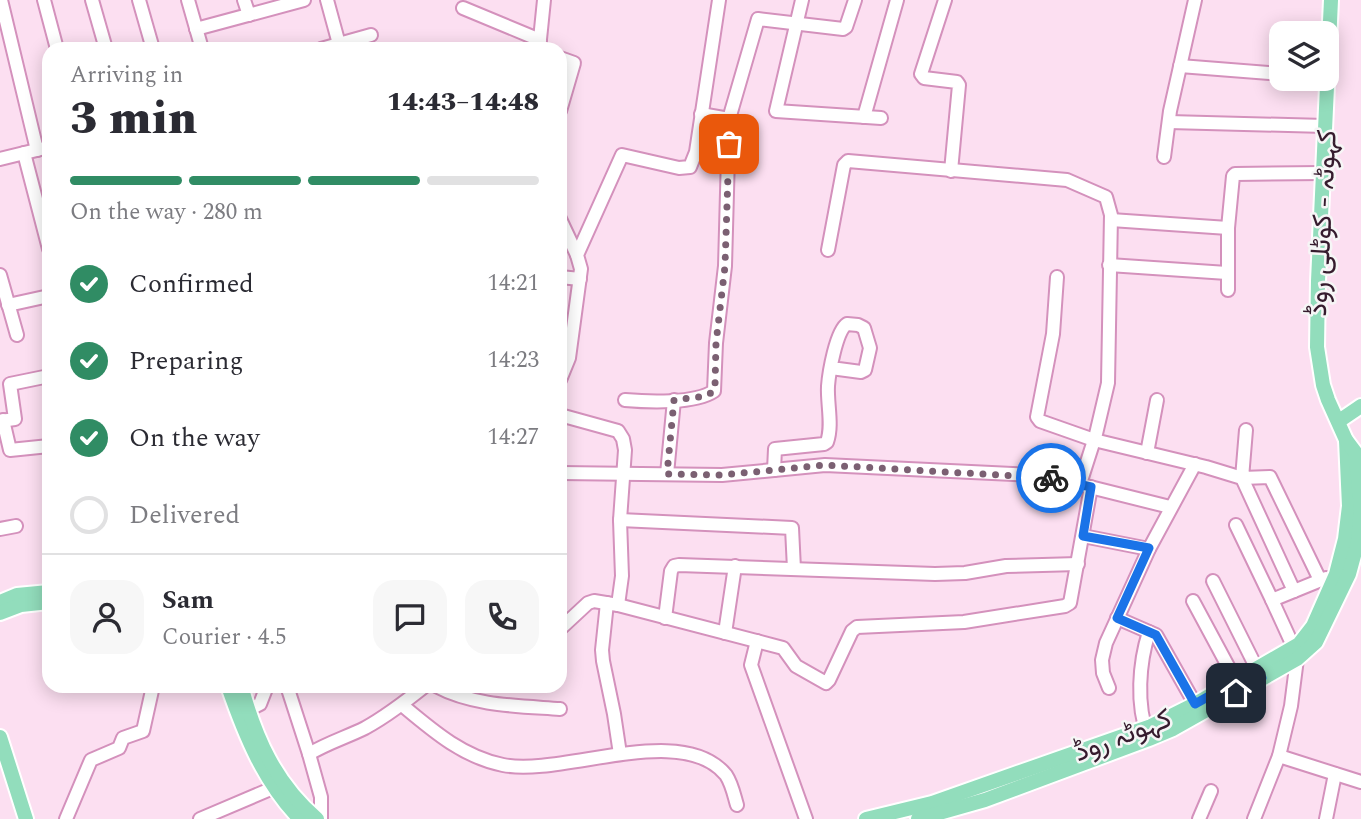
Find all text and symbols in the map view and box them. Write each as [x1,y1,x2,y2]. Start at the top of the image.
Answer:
map controls [1269,21,1339,91]
button: layers [1269,21,1339,91]
text: Arriving in [70,58,183,93]
text: 14:43–14:48 [387,82,539,122]
text: 3 min [70,84,197,154]
pin [699,114,759,174]
icon: bag [710,125,748,163]
street label: کہوٹہ - کوٹلی روڈ [1296,129,1349,318]
text: On the way · 280 m [70,195,263,230]
text: Confirmed [129,264,254,304]
icon: check [70,265,108,303]
text: 14:21 [487,266,539,301]
text: Preparing [129,341,243,381]
icon: check [70,342,108,380]
text: 14:23 [487,343,539,378]
text: On the way [129,418,260,458]
icon: check [70,419,108,457]
text: 14:27 [487,420,539,455]
courier [1016,443,1086,513]
icon: bike [1032,459,1070,497]
text: Delivered [129,495,240,535]
button: person [70,580,144,654]
text: Sam [162,580,214,620]
button: chat [373,580,447,654]
button: phone [465,580,539,654]
text: Courier · 4.5 [162,620,287,655]
pin [1206,663,1266,723]
icon: home [1217,674,1255,712]
street label: کہوٹہ روڈ [1067,697,1178,774]

